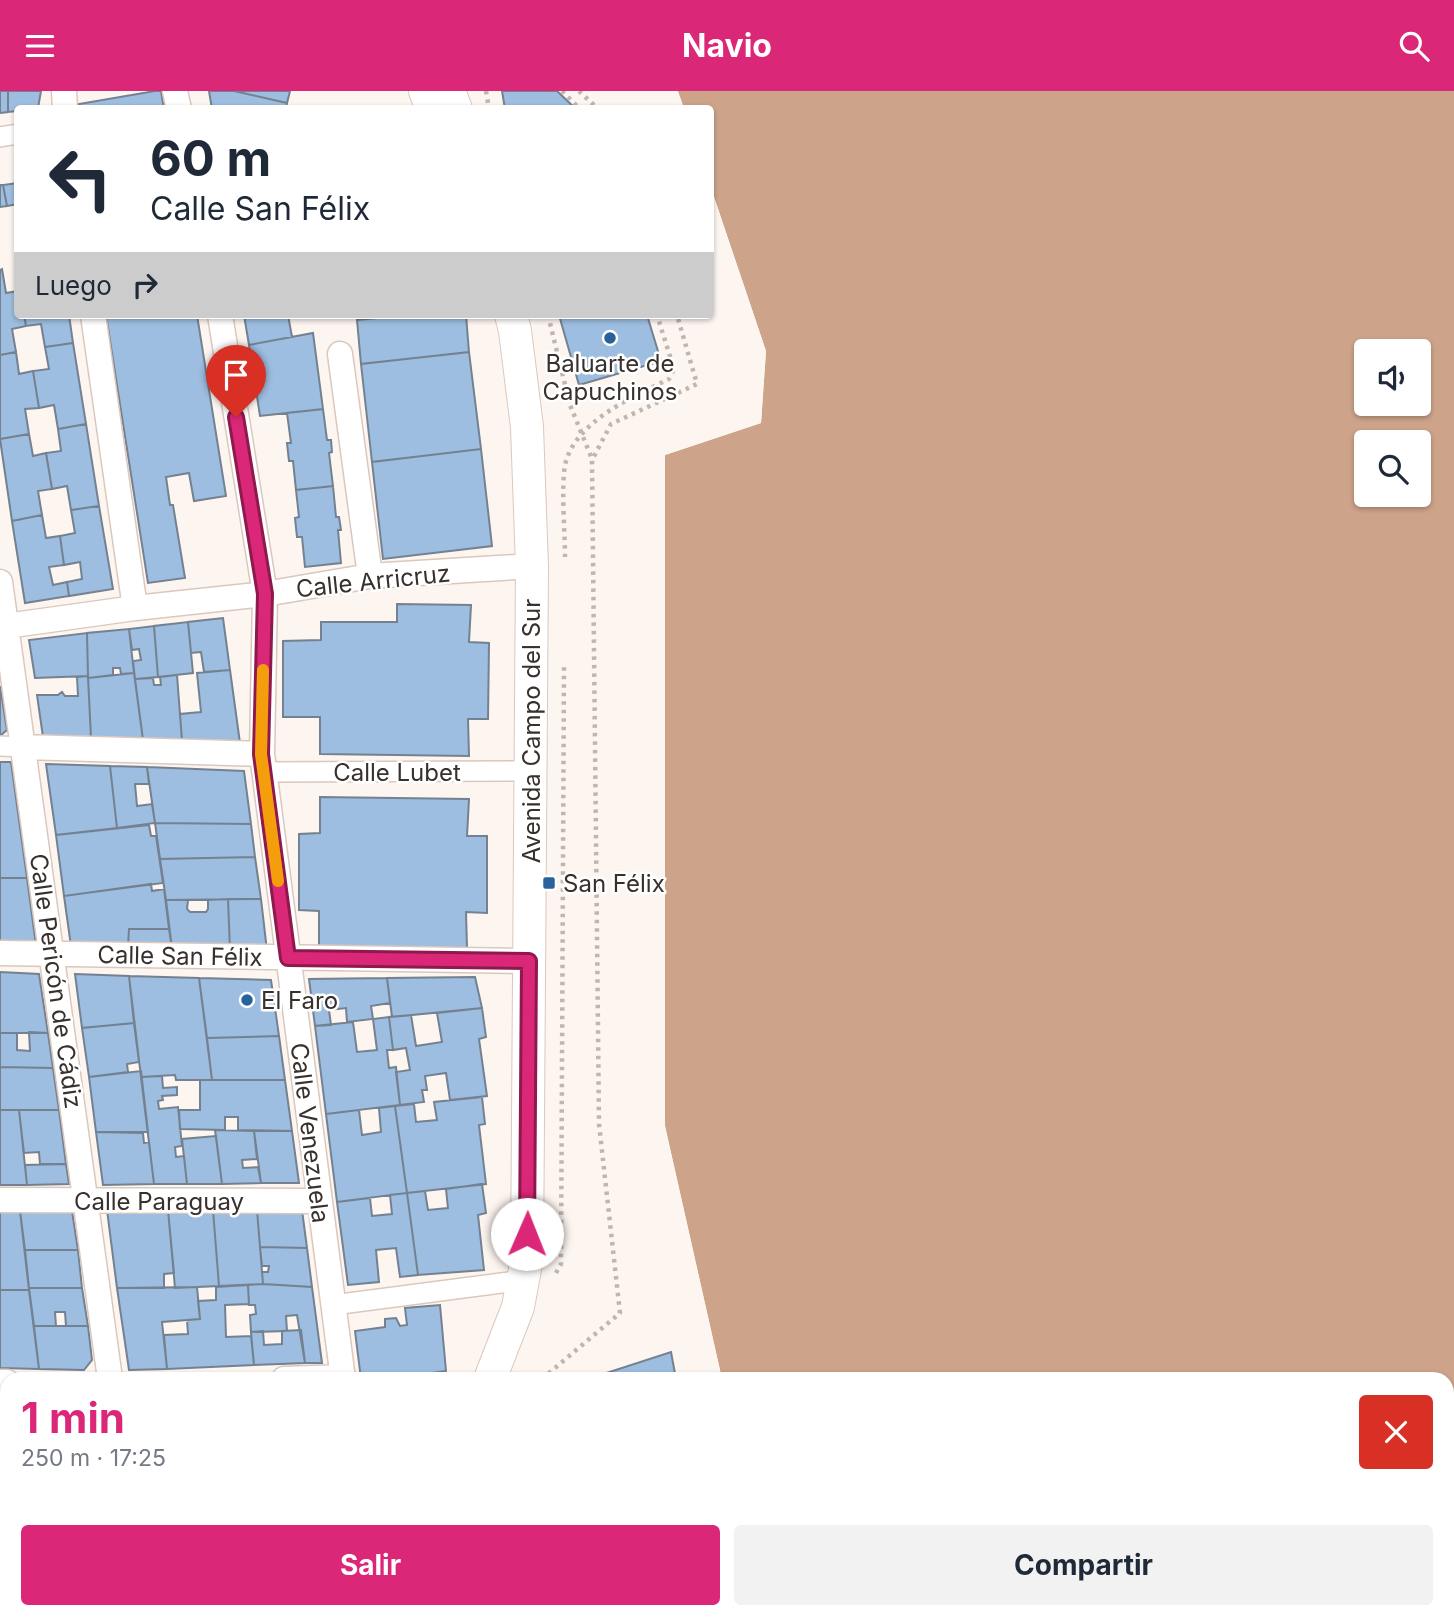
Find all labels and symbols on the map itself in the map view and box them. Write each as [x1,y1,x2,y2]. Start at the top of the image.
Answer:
marker: Baluarte de Capuchinos [602,330,618,346]
pin [206,345,266,417]
place label: Baluarte de Capuchinos [543,349,677,406]
street label: Calle Arricruz [295,558,451,604]
street label: Avenida Campo del Sur [517,599,546,863]
street label: Calle Lubet [333,758,461,787]
street label: Calle Pericón de Cádiz [24,852,88,1110]
place label: San Félix [563,869,665,898]
marker: San Félix [541,875,557,891]
street label: Calle San Félix [97,940,263,972]
place label: El Faro [261,986,338,1015]
marker: El Faro [239,992,255,1008]
street label: Calle Venezuela [285,1041,335,1225]
street label: Calle Paraguay [74,1187,244,1216]
position arrow [490,1197,564,1271]

